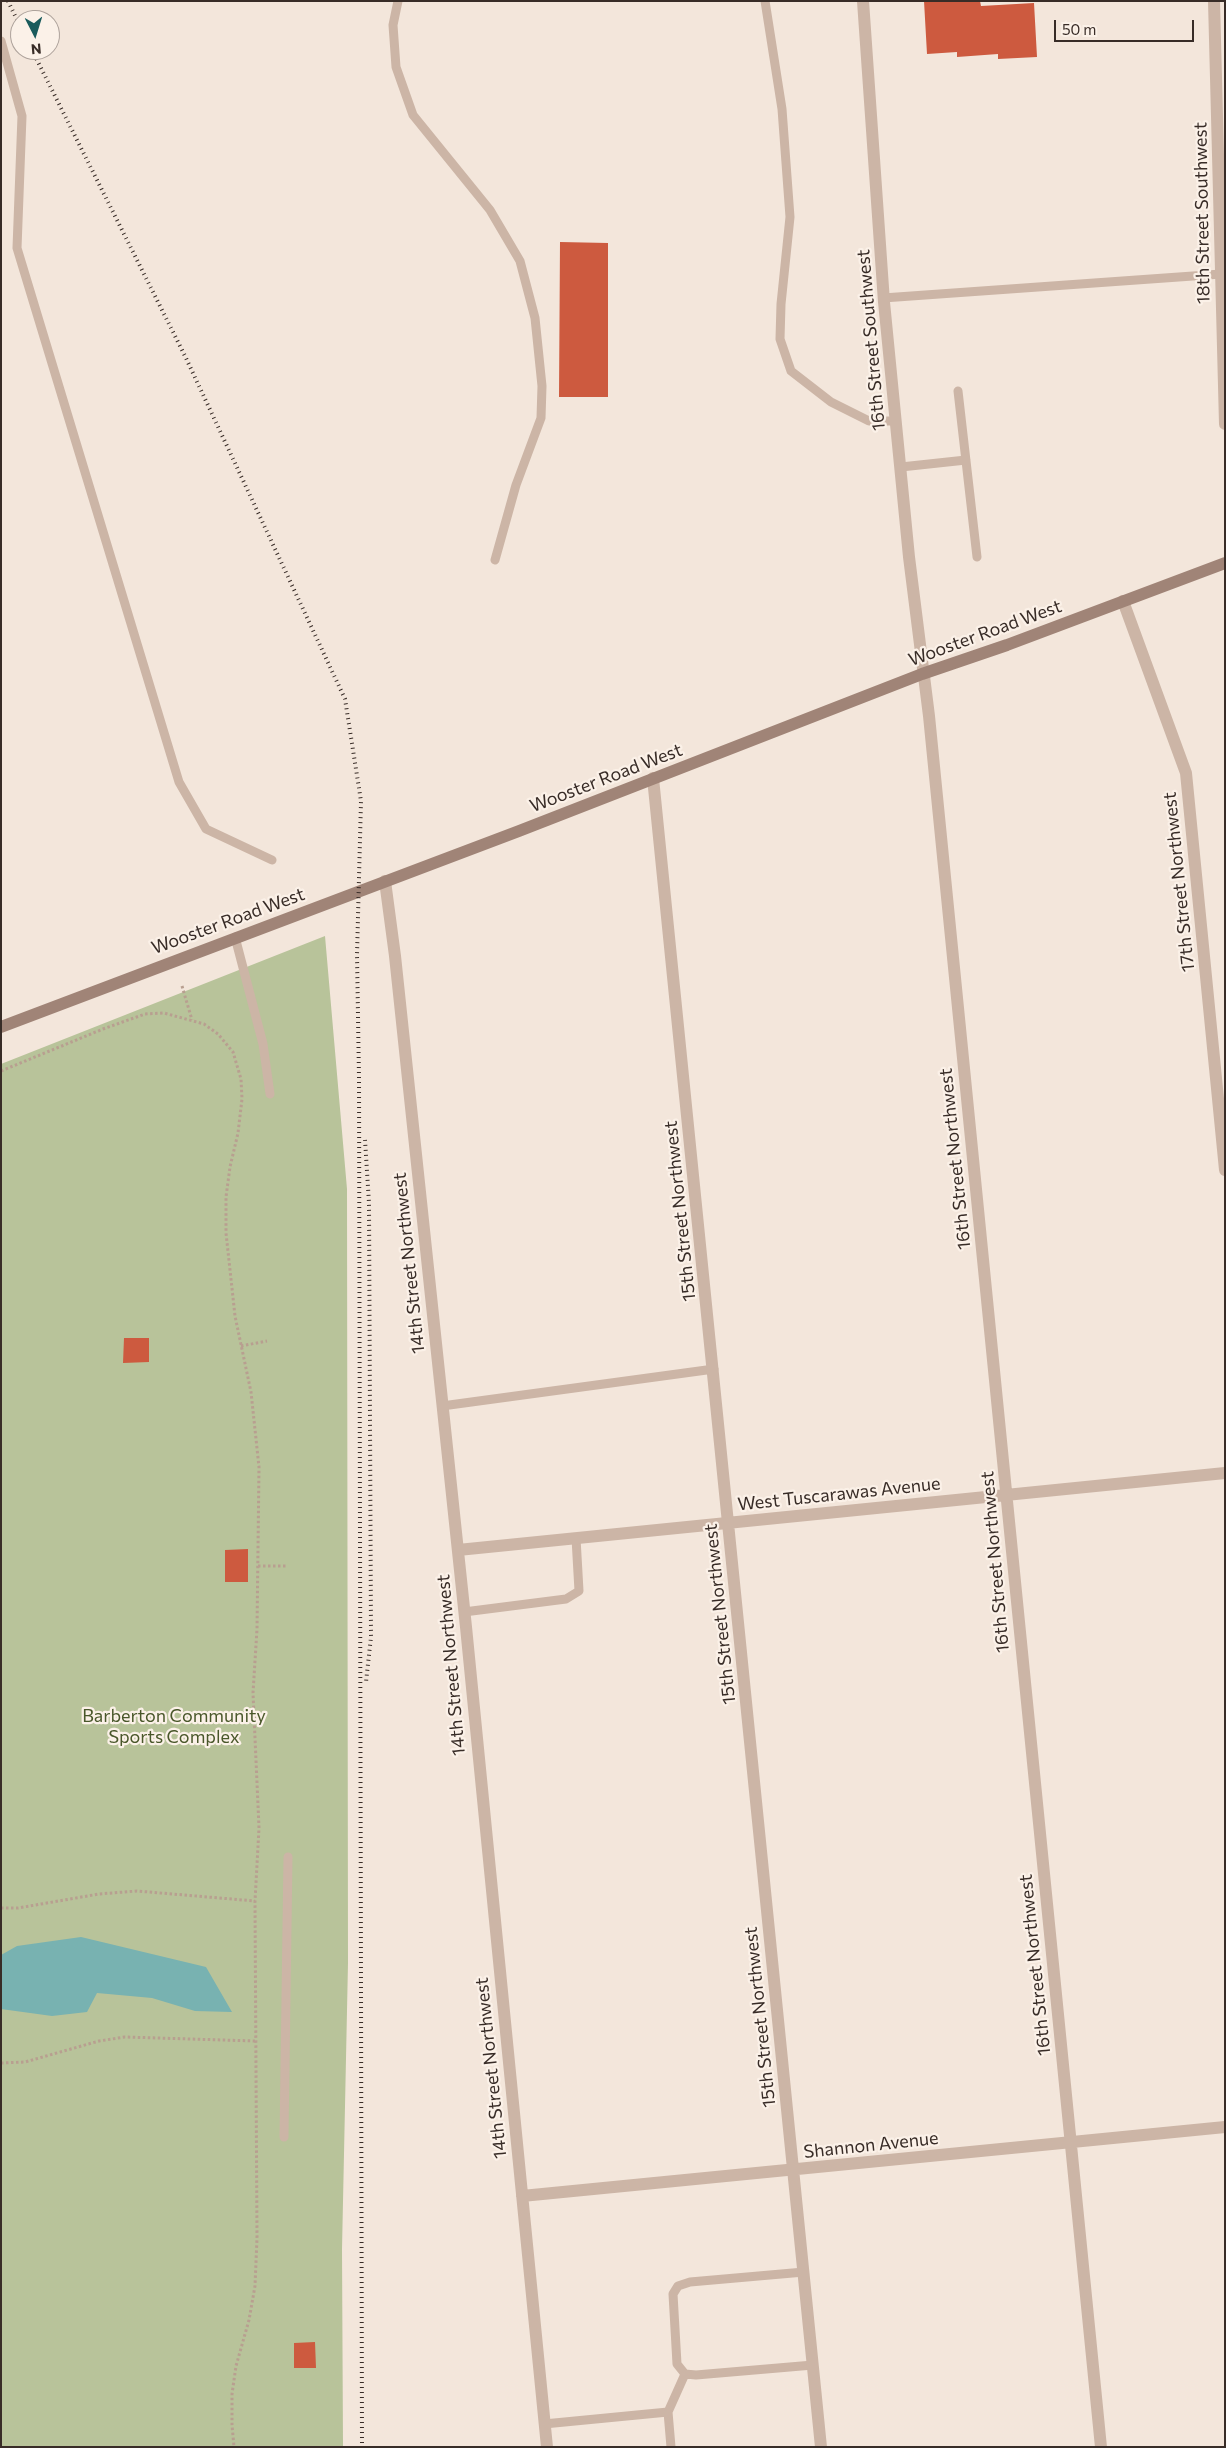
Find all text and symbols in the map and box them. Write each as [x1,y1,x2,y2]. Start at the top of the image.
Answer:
north arrow [10,10,60,60]
scale bar [1056,10,1196,42]
text: 50 m [1062,20,1096,38]
text: N [30,41,42,58]
street label: 18th Street Southwest [1190,122,1214,304]
street label: 16th Street Southwest [852,248,890,432]
street label: Wooster Road West [905,595,1065,671]
street label: Wooster Road West [527,739,685,817]
street label: 17th Street Northwest [1159,791,1199,973]
street label: Wooster Road West [148,883,308,959]
street label: 16th Street Northwest [935,1067,975,1251]
street label: 15th Street Northwest [660,1120,700,1302]
street label: 14th Street Northwest [389,1171,429,1355]
street label: 16th Street Northwest [976,1470,1014,1654]
street label: West Tuscarawas Avenue [737,1473,941,1515]
street label: 15th Street Northwest [700,1523,740,1705]
street label: 14th Street Northwest [432,1573,470,1757]
park label: Barberton Community Sports Complex [82,1705,266,1748]
street label: 16th Street Northwest [1015,1873,1055,2057]
street label: 15th Street Northwest [740,1926,780,2108]
street label: 14th Street Northwest [471,1976,511,2160]
street label: Shannon Avenue [803,2127,939,2163]

